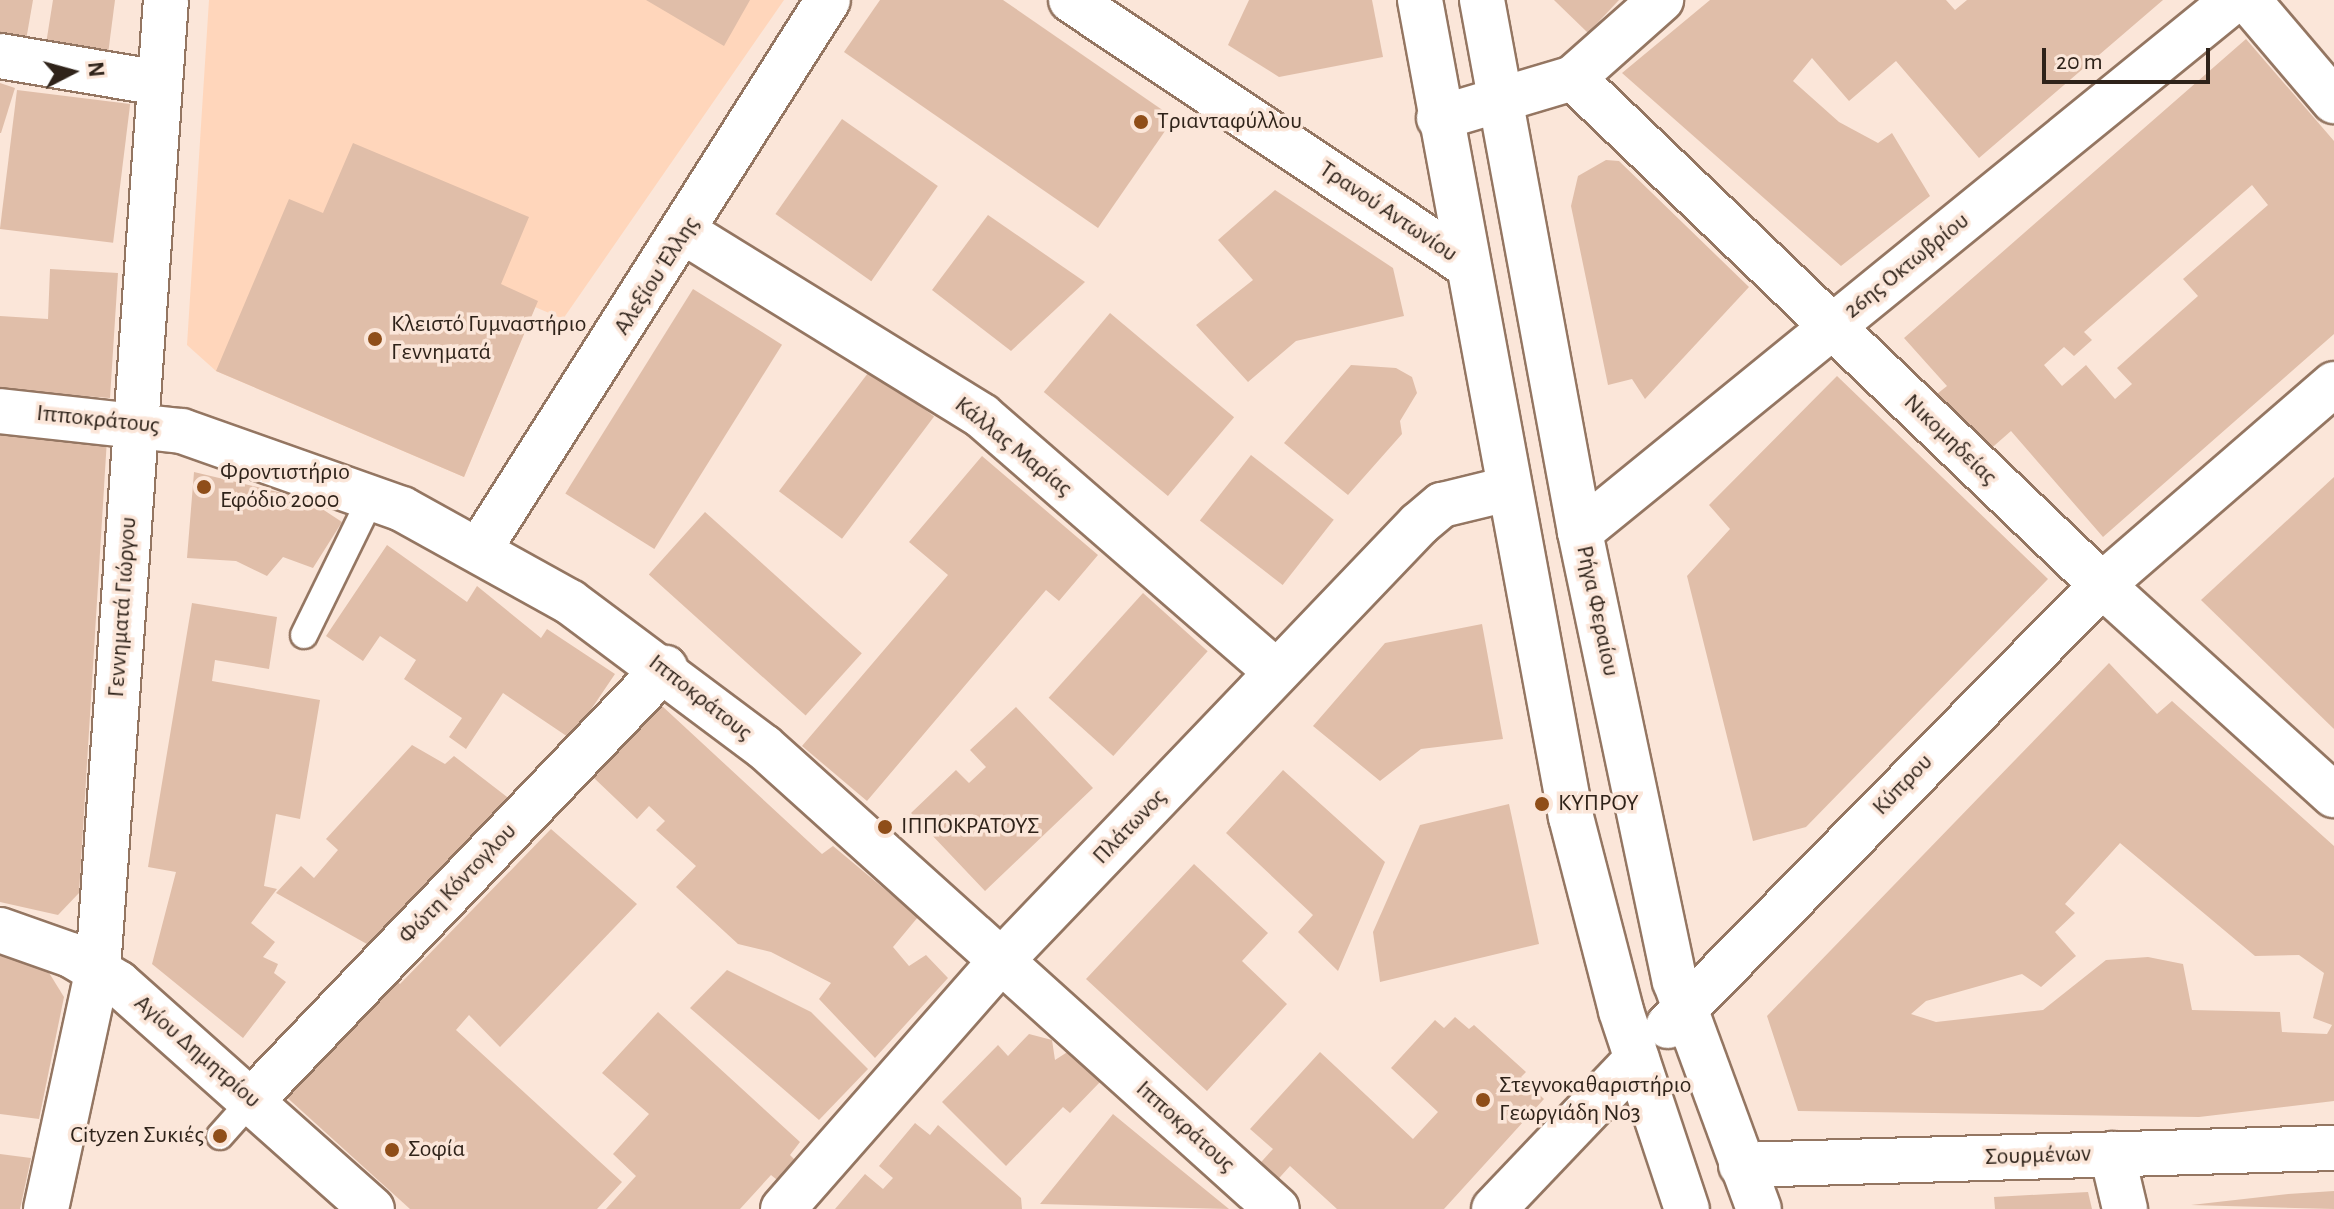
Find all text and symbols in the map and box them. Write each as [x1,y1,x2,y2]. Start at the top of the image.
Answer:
north arrow [32,32,112,112]
scale bar [2046,32,2214,82]
text: 20 m [2056,50,2103,74]
text: N [84,61,108,78]
place label: Τριανταφύλλου [1157,108,1302,136]
marker: Τριανταφύλλου [1132,113,1150,131]
street label: Τρανού Αντωνίου [1313,155,1463,269]
street label: 26ης Οκτωβρίου [1839,207,1975,325]
street label: Αλεξίου Έλλης [608,211,706,341]
place label: Κλειστό Γυμναστήριο Γεννηματά [391,311,586,367]
marker: Κλειστό Γυμναστήριο Γεννηματά [366,330,384,348]
street label: Νικομηδείας [1897,388,2003,492]
street label: Κάλλας Μαρίας [948,391,1078,503]
street label: Ιπποκράτους [35,399,161,441]
place label: Φροντιστήριο Εφόδιο 2000 [220,459,350,515]
marker: Φροντιστήριο Εφόδιο 2000 [195,478,213,496]
street label: Γεννηματά Γιώργου [102,516,144,698]
street label: Ρήγα Φεραίου [1569,543,1625,679]
street label: Ιπποκράτους [642,649,758,747]
street label: Κύπρου [1867,748,1939,822]
street label: Πλάτωνος [1087,783,1173,871]
place label: ΚΥΠΡΟΥ [1558,790,1639,818]
marker: ΚΥΠΡΟΥ [1533,795,1551,813]
place label: ΙΠΠΟΚΡΑΤΟΥΣ [901,813,1040,841]
street label: Φώτη Κόντογλου [393,817,523,951]
marker: ΙΠΠΟΚΡΑΤΟΥΣ [876,818,894,836]
street label: Αγίου Δημητρίου [128,989,266,1115]
place label: Στεγνοκαθαριστήριο Γεωργιάδη Νο3 [1499,1072,1691,1128]
street label: Ιπποκράτους [1129,1075,1241,1179]
marker: Στεγνοκαθαριστήριο Γεωργιάδη Νο3 [1474,1091,1492,1109]
place label: Cityzen Συκιές [70,1122,204,1150]
marker: Cityzen Συκιές [211,1127,229,1145]
place label: Σοφία [408,1136,465,1164]
street label: Σουρμένων [1984,1140,2092,1172]
marker: Σοφία [383,1141,401,1159]

